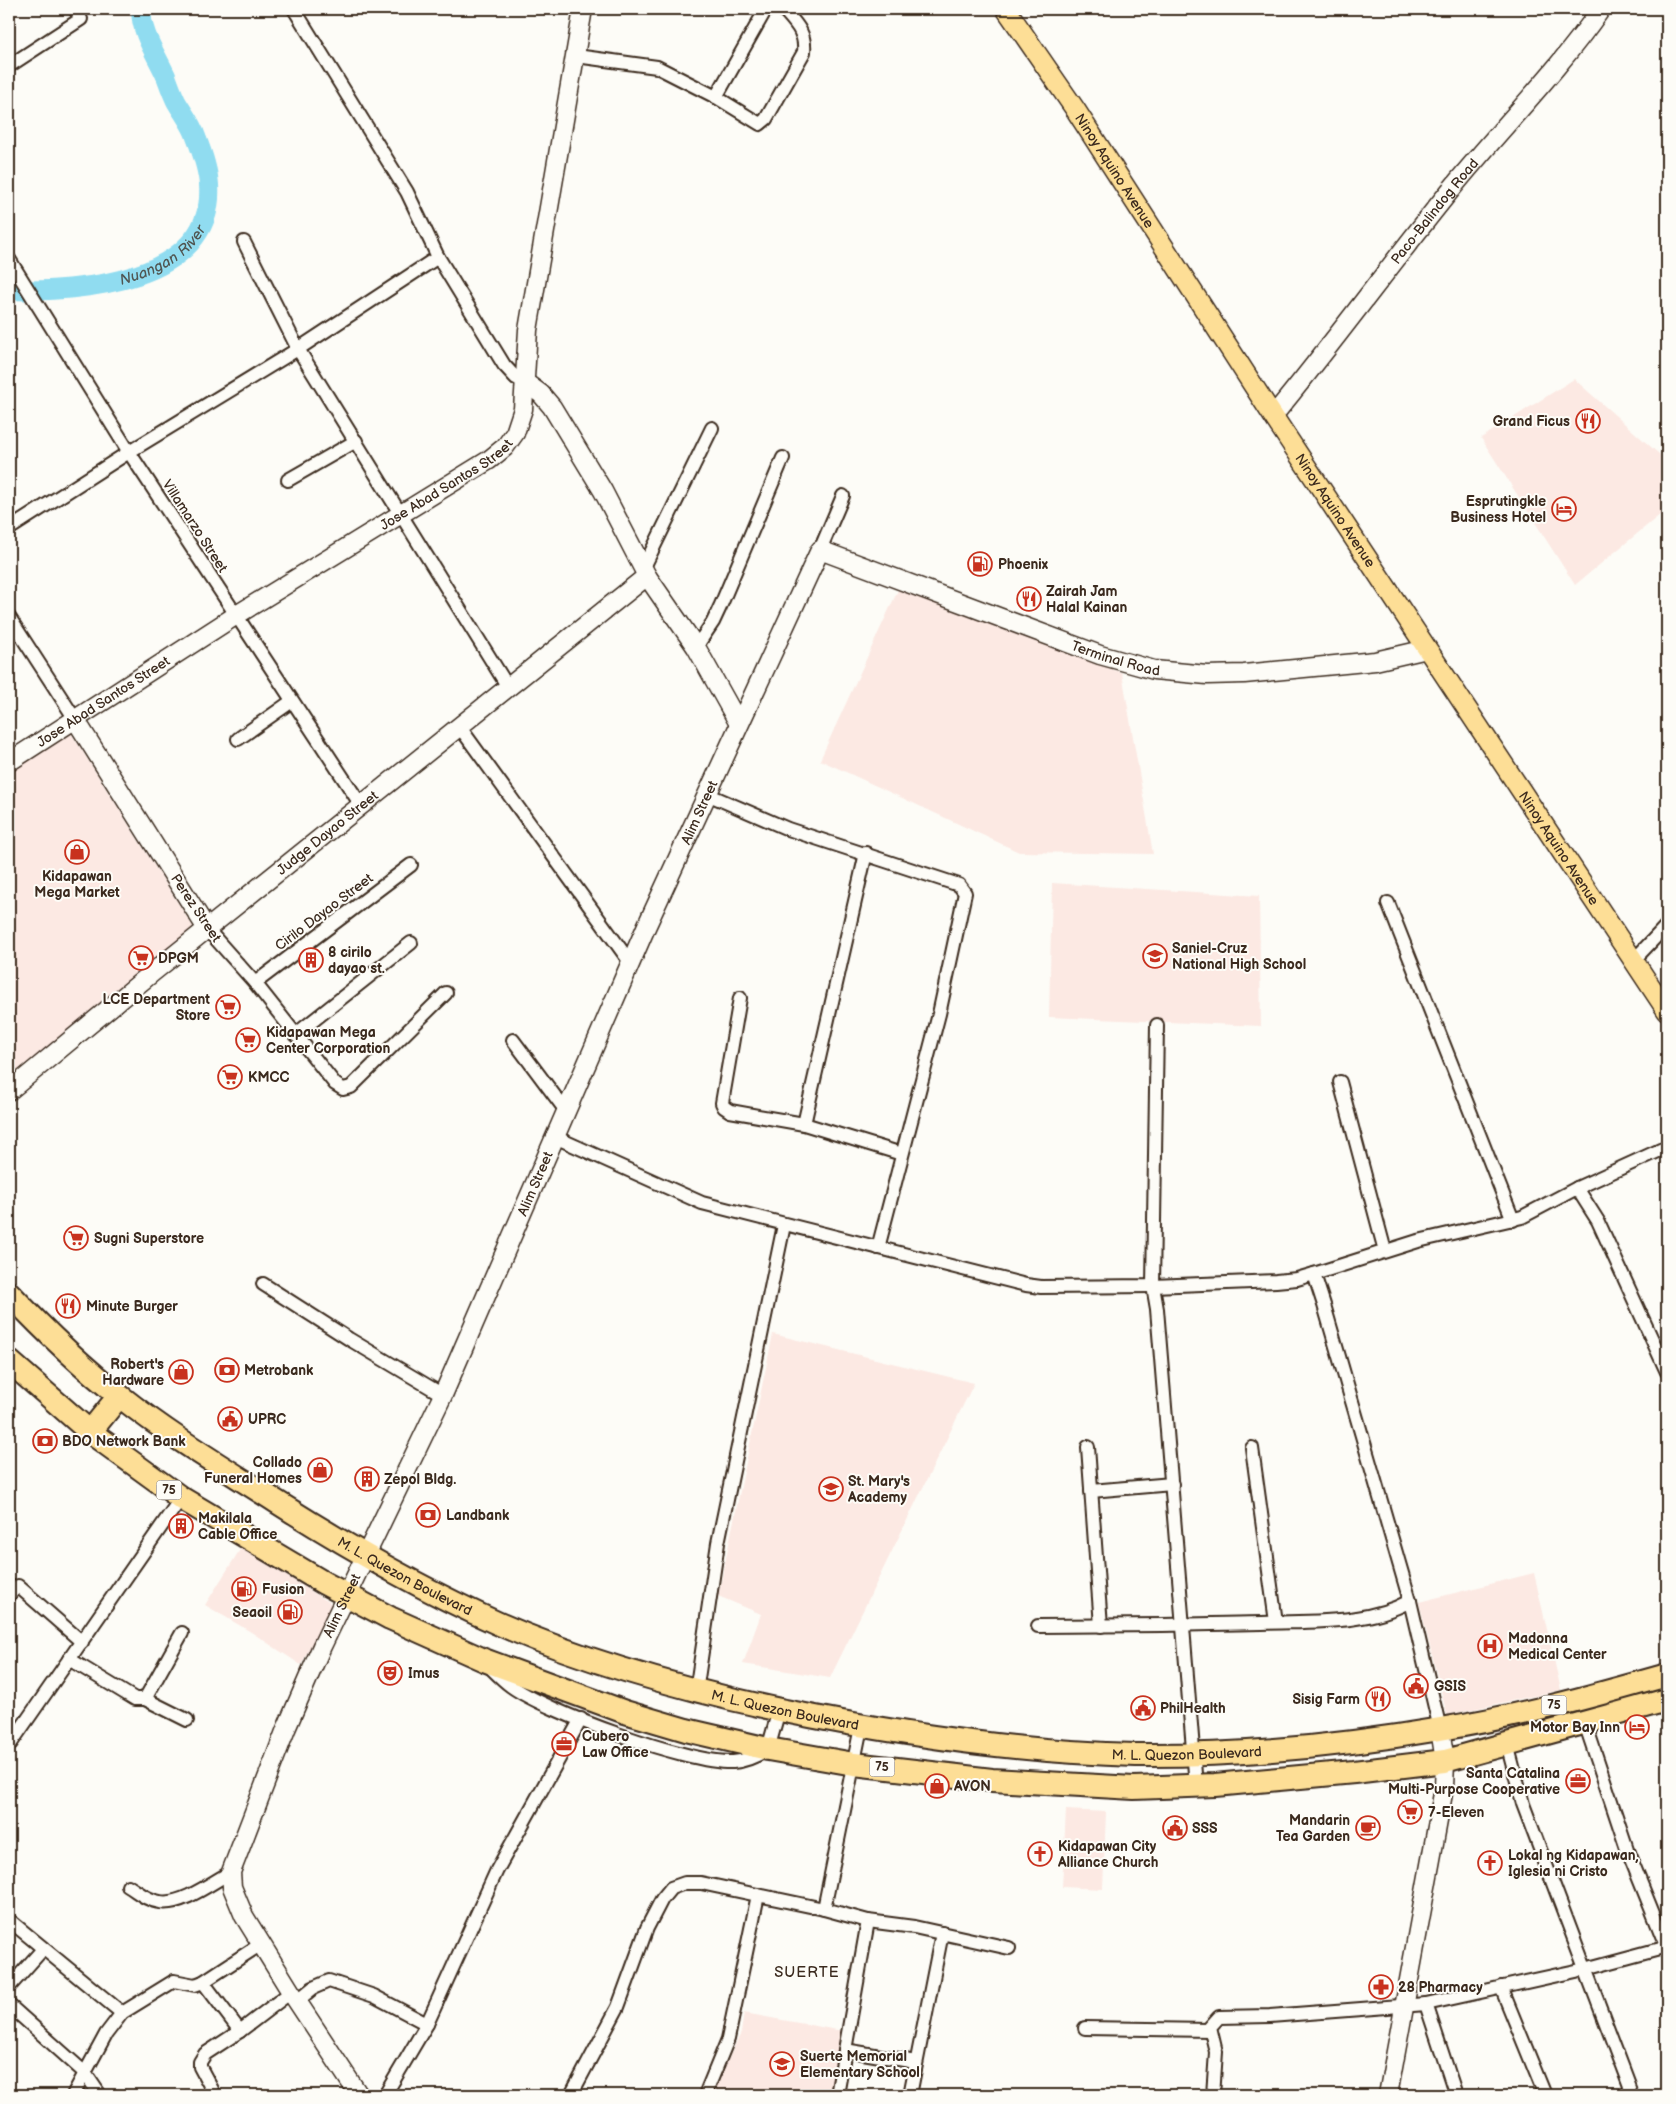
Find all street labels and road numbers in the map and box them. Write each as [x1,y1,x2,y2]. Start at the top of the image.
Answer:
street label: Ninoy Aquino Avenue [1072,110,1158,231]
street label: Paco-Balindog Road [1387,155,1482,267]
street label: Jose Abad Santos Street [377,435,517,534]
street label: Ninoy Aquino Avenue [1292,450,1379,570]
street label: Villamarzo Street [159,476,232,576]
street label: Terminal Road [1069,637,1161,679]
street label: Jose Abad Santos Street [33,652,173,750]
street label: Alim Street [677,777,721,847]
street label: Judge Dayao Street [273,786,382,878]
street label: Ninoy Aquino Avenue [1515,788,1603,908]
street label: Cirilo Dayao Street [272,869,377,954]
street label: Perez Street [167,871,225,946]
street label: Alim Street [513,1148,556,1218]
road number: 75 [156,1480,182,1500]
street label: M. L. Quezon Boulevard [335,1533,475,1619]
street label: Alim Street [319,1570,364,1640]
street label: M. L. Quezon Boulevard [710,1686,860,1733]
road number: 75 [1542,1696,1566,1714]
street label: M. L. Quezon Boulevard [1111,1742,1262,1764]
road number: 75 [870,1758,894,1776]

